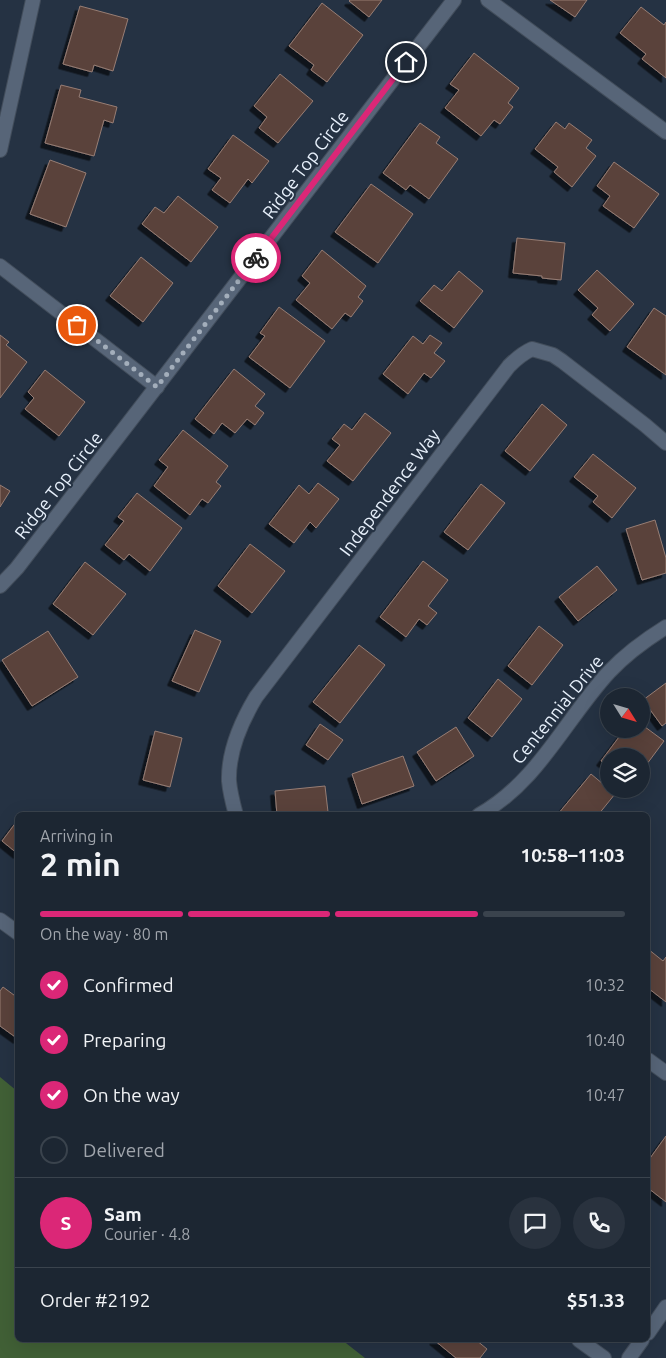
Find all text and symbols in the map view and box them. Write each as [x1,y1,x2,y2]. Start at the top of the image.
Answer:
pin [385,41,427,83]
icon: home [392,48,420,76]
street label: Ridge Top Circle [258,106,352,222]
courier [231,233,281,283]
icon: bike [242,244,270,272]
pin [56,304,98,346]
icon: bag [63,311,91,339]
street label: Independence Way [335,424,443,559]
street label: Ridge Top Circle [10,428,106,542]
street label: Centennial Drive [507,651,607,767]
north arrow [600,688,650,738]
map controls [600,688,650,798]
button: layers [600,748,650,798]
text: Arriving in [40,827,113,845]
text: 10:58–11:03 [520,844,625,866]
text: 2 min [40,846,121,882]
text: On the way · 80 m [40,925,168,943]
icon: check [40,971,68,999]
text: Confirmed [83,974,174,996]
text: 10:32 [585,976,625,994]
icon: check [40,1026,68,1054]
text: Preparing [83,1029,167,1051]
text: 10:40 [585,1031,625,1049]
icon: check [40,1081,68,1109]
text: On the way [83,1084,180,1106]
text: 10:47 [585,1086,625,1104]
text: Delivered [83,1139,165,1161]
button: chat [509,1197,561,1249]
button: phone [573,1197,625,1249]
text: Sam [104,1203,142,1225]
text: S [61,1212,71,1234]
text: Courier · 4.8 [104,1225,190,1243]
text: Order #2192 [40,1289,150,1311]
text: $51.33 [567,1289,625,1311]

